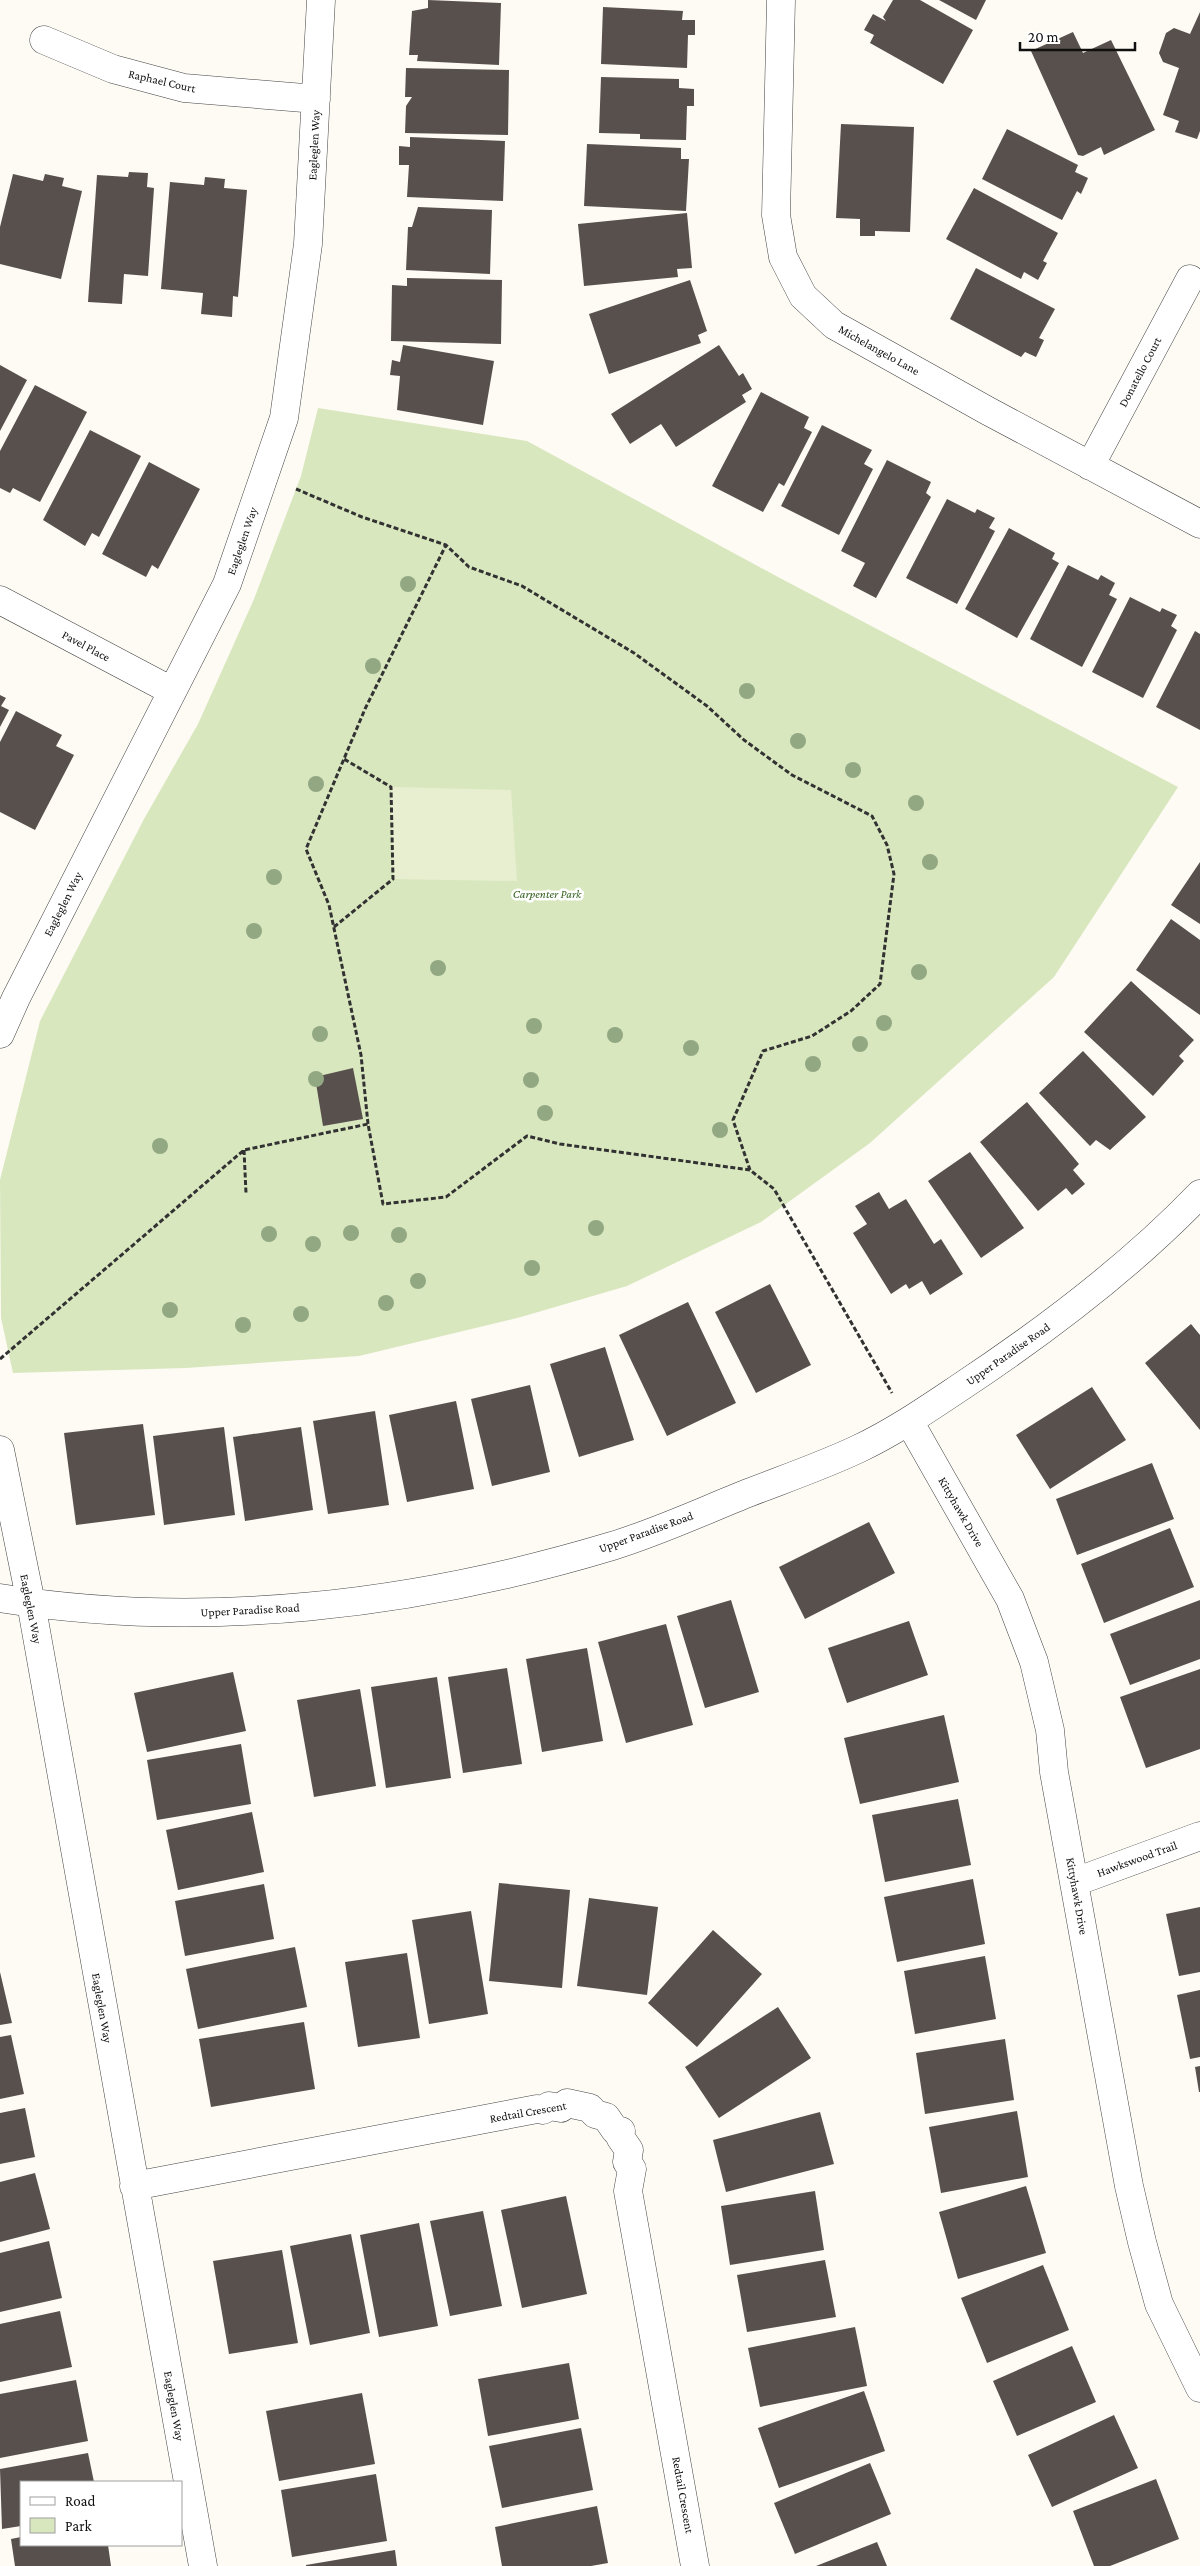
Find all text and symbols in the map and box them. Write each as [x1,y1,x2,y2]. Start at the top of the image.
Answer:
scale bar [1020,20,1135,52]
text: 20 m [1028,29,1059,45]
street label: Raphael Court [127,66,198,96]
street label: Eagleglen Way [305,109,323,181]
street label: Michelangelo Lane [836,322,922,378]
street label: Donatello Court [1116,334,1165,409]
street label: Eagleglen Way [224,505,260,577]
street label: Pavel Place [60,628,112,664]
street label: Eagleglen Way [41,869,86,939]
park label: Carpenter Park [513,887,582,901]
street label: Upper Paradise Road [963,1319,1053,1388]
street label: Kittyhawk Drive [935,1475,987,1549]
street label: Upper Paradise Road [597,1508,696,1556]
street label: Eagleglen Way [17,1573,45,1646]
street label: Upper Paradise Road [200,1600,301,1620]
street label: Hawkswood Trail [1095,1838,1179,1880]
street label: Kittyhawk Drive [1063,1856,1091,1936]
street label: Eagleglen Way [89,1972,115,2044]
street label: Redtail Crescent [488,2098,569,2126]
street label: Eagleglen Way [161,2370,187,2442]
street label: Redtail Crescent [669,2455,697,2536]
legend [20,2481,182,2546]
text: Road [65,2493,96,2509]
text: Park [65,2518,92,2534]

